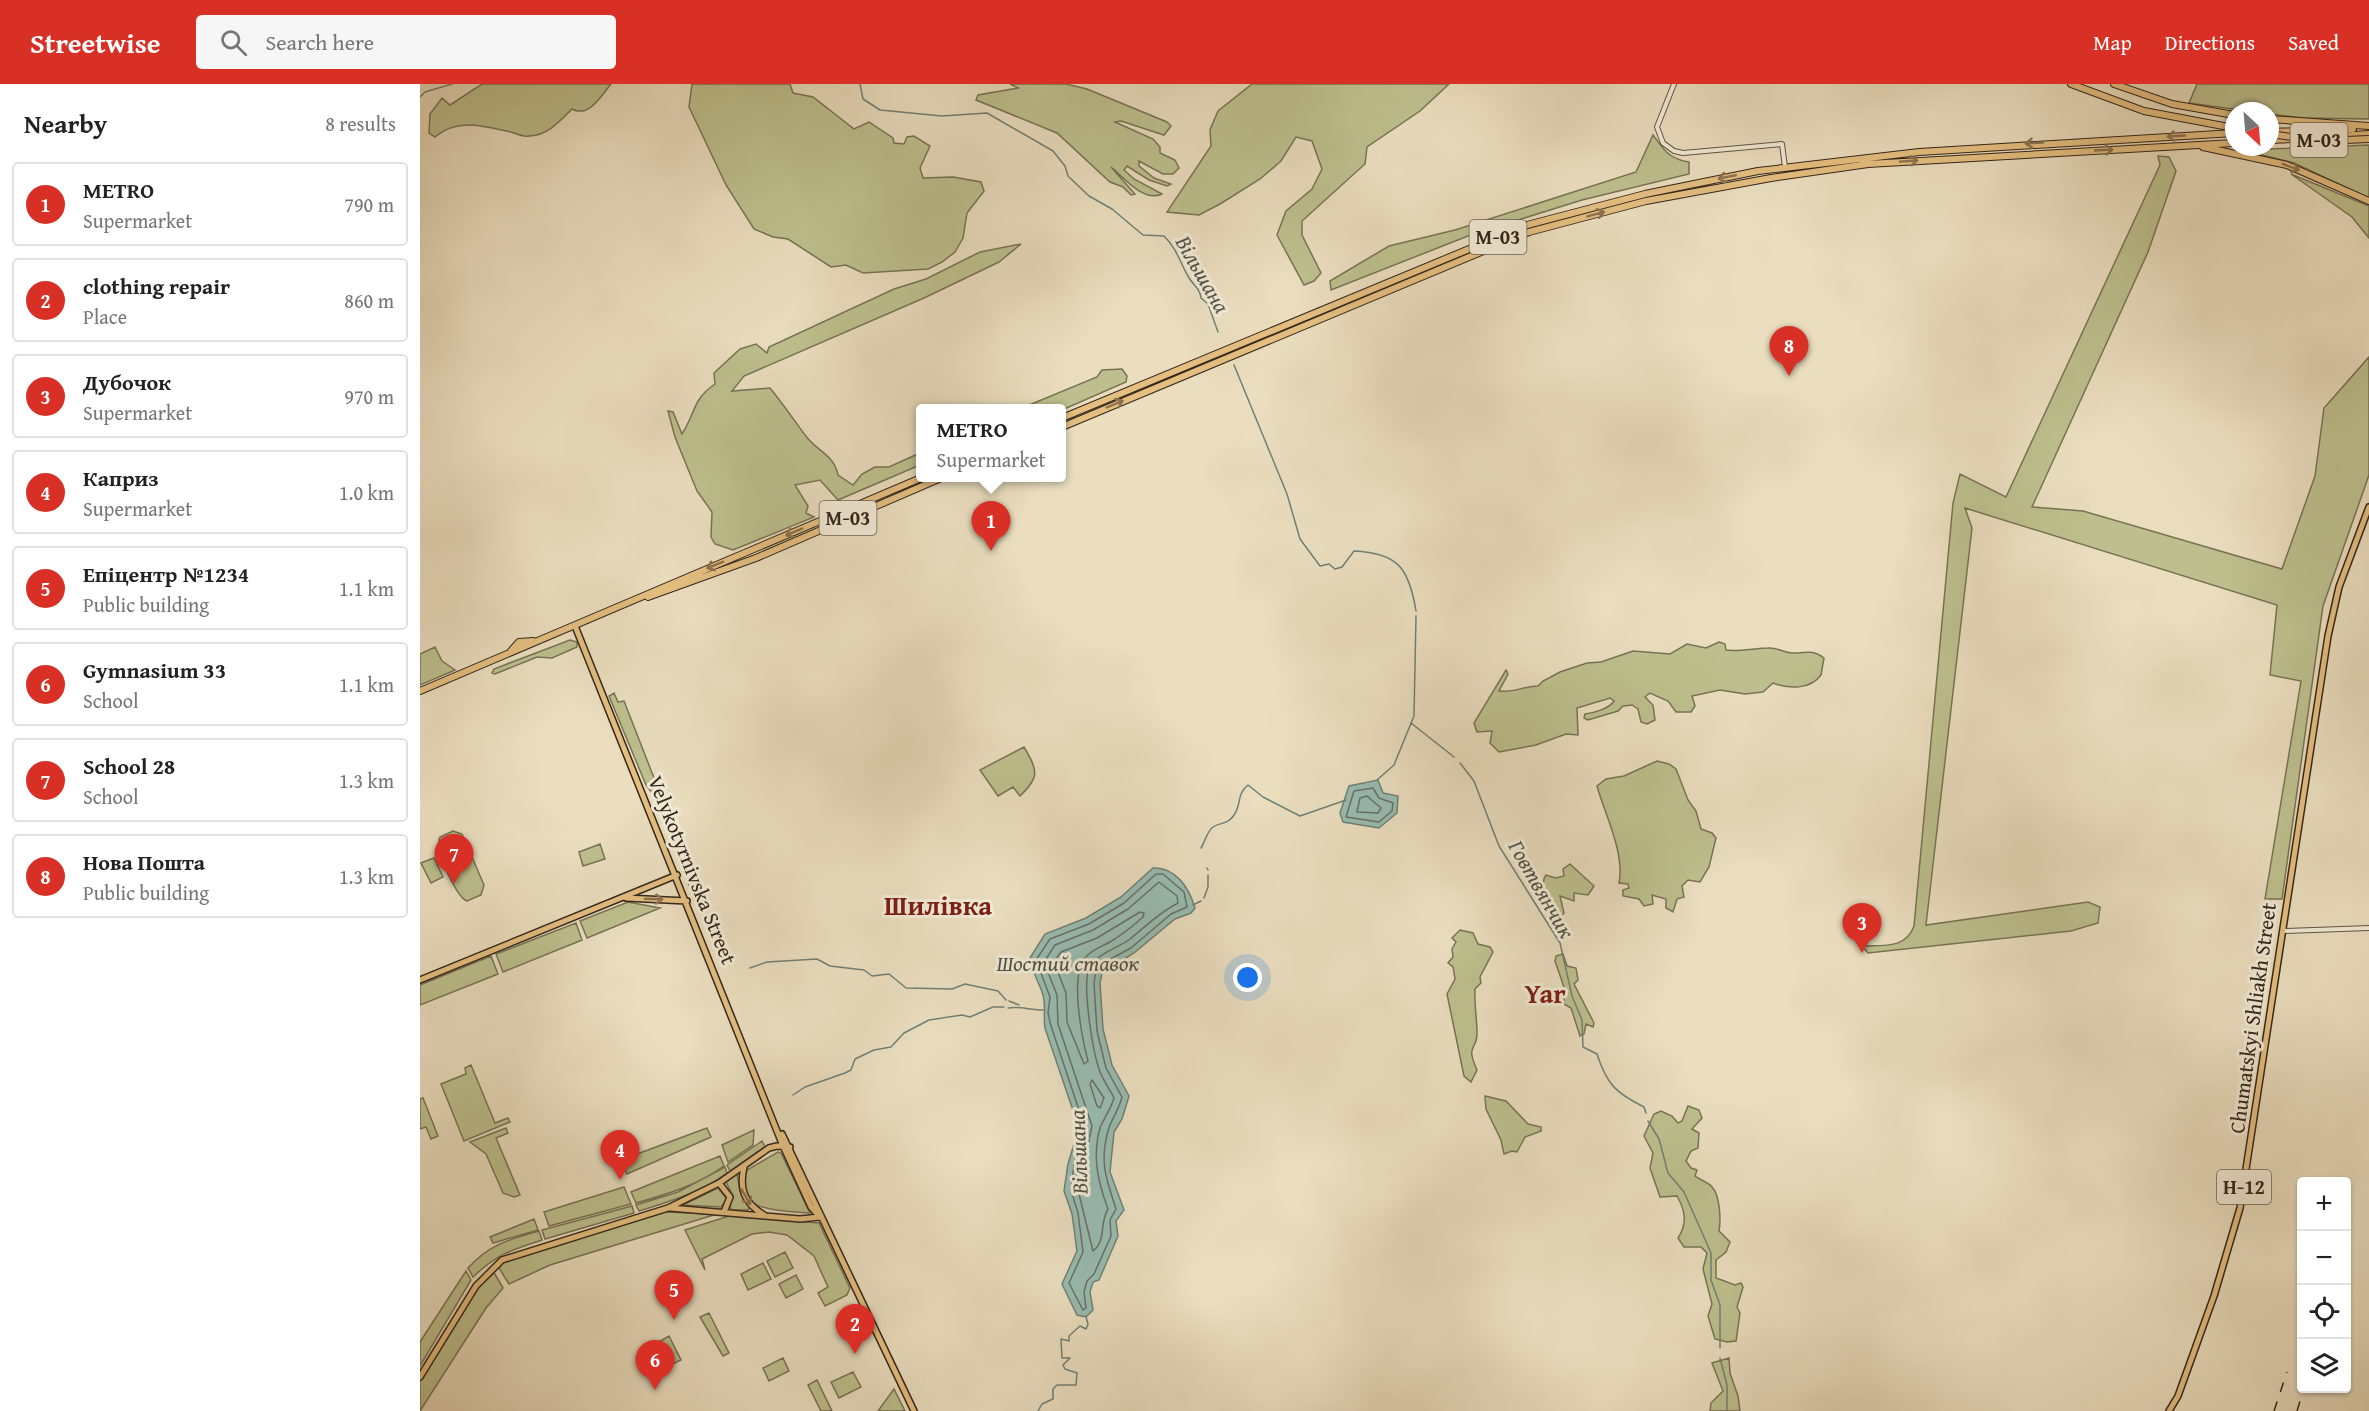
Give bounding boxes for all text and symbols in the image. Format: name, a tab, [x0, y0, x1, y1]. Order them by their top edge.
search box	[196, 15, 616, 69]
text: Streetwise	[30, 22, 160, 63]
icon: search	[217, 26, 250, 59]
text: Search here	[265, 26, 374, 58]
text: Map	[2093, 27, 2132, 58]
text: Directions	[2165, 27, 2255, 58]
text: Saved	[2288, 27, 2339, 58]
north arrow	[2225, 102, 2279, 156]
text: Nearby	[24, 104, 107, 143]
text: 8 results	[325, 109, 396, 138]
road number: М-03	[2290, 123, 2348, 157]
one-way arrow	[2166, 131, 2186, 142]
one-way arrow	[2025, 138, 2044, 149]
one-way arrow	[2093, 145, 2113, 156]
one-way arrow	[1899, 155, 1919, 166]
one-way arrow	[2282, 163, 2300, 174]
one-way arrow	[1718, 172, 1737, 183]
text: METRO	[83, 174, 154, 206]
text: 1	[40, 190, 51, 219]
text: 790 m	[344, 190, 394, 219]
text: Supermarket	[83, 206, 192, 235]
one-way arrow	[1586, 208, 1605, 220]
road number: М-03	[1470, 220, 1526, 254]
water label: Вільшана	[1167, 228, 1238, 319]
text: clothing repair	[83, 270, 230, 302]
text: 2	[40, 286, 51, 315]
text: 860 m	[344, 286, 394, 315]
text: Place	[83, 302, 127, 331]
pin: 8	[1770, 326, 1808, 376]
text: Дубочок	[83, 366, 171, 398]
text: 3	[40, 382, 51, 411]
text: 970 m	[344, 382, 394, 411]
text: Supermarket	[83, 398, 192, 427]
one-way arrow	[1106, 398, 1124, 409]
popup	[916, 404, 1066, 482]
text: METRO	[936, 413, 1008, 445]
text: Supermarket	[936, 445, 1046, 474]
text: Каприз	[83, 462, 159, 494]
text: 4	[40, 478, 51, 507]
text: 1.0 km	[339, 478, 394, 507]
text: Supermarket	[83, 494, 192, 523]
road number: М-03	[820, 501, 876, 535]
pin: 1	[972, 502, 1010, 551]
one-way arrow	[785, 527, 803, 538]
text: Епіцентр №1234	[83, 558, 249, 590]
one-way arrow	[706, 560, 725, 571]
text: 5	[40, 574, 51, 603]
text: 1.1 km	[339, 574, 394, 603]
text: Public building	[83, 590, 209, 619]
text: Gymnasium 33	[83, 654, 226, 686]
text: 6	[40, 670, 51, 699]
text: 1.1 km	[339, 670, 394, 699]
text: School	[83, 686, 139, 715]
text: School 28	[83, 750, 175, 782]
text: 7	[40, 766, 51, 795]
text: 1.3 km	[339, 766, 394, 795]
street label: Velykotyrnivska Street	[640, 771, 745, 969]
text: School	[83, 782, 139, 811]
water label: Говтвянчик	[1500, 833, 1583, 944]
pin: 7	[435, 834, 474, 884]
text: Нова Пошта	[83, 846, 205, 878]
text: 8	[40, 862, 51, 891]
text: 1.3 km	[339, 862, 394, 891]
text: Public building	[83, 878, 209, 907]
district label: Шилівка	[884, 885, 992, 925]
one-way arrow	[644, 893, 664, 904]
street label: Chumatskyi Shliakh Street	[2221, 900, 2284, 1135]
pin: 3	[1842, 904, 1882, 953]
water label: Шостий ставок	[997, 947, 1140, 979]
your location	[1233, 963, 1262, 992]
district label: Yar	[1524, 973, 1566, 1013]
water label: Вільшана	[1061, 1109, 1096, 1196]
pin: 4	[600, 1130, 640, 1180]
road number: Н-12	[2217, 1170, 2271, 1204]
map controls	[2297, 1177, 2351, 1393]
button: +	[2297, 1177, 2351, 1231]
one-way arrow	[740, 1188, 752, 1205]
button: −	[2297, 1231, 2351, 1285]
pin: 5	[654, 1270, 694, 1320]
button: locate	[2297, 1285, 2351, 1339]
pin: 2	[836, 1304, 874, 1354]
button: layers	[2297, 1339, 2351, 1393]
pin: 6	[636, 1340, 674, 1390]

